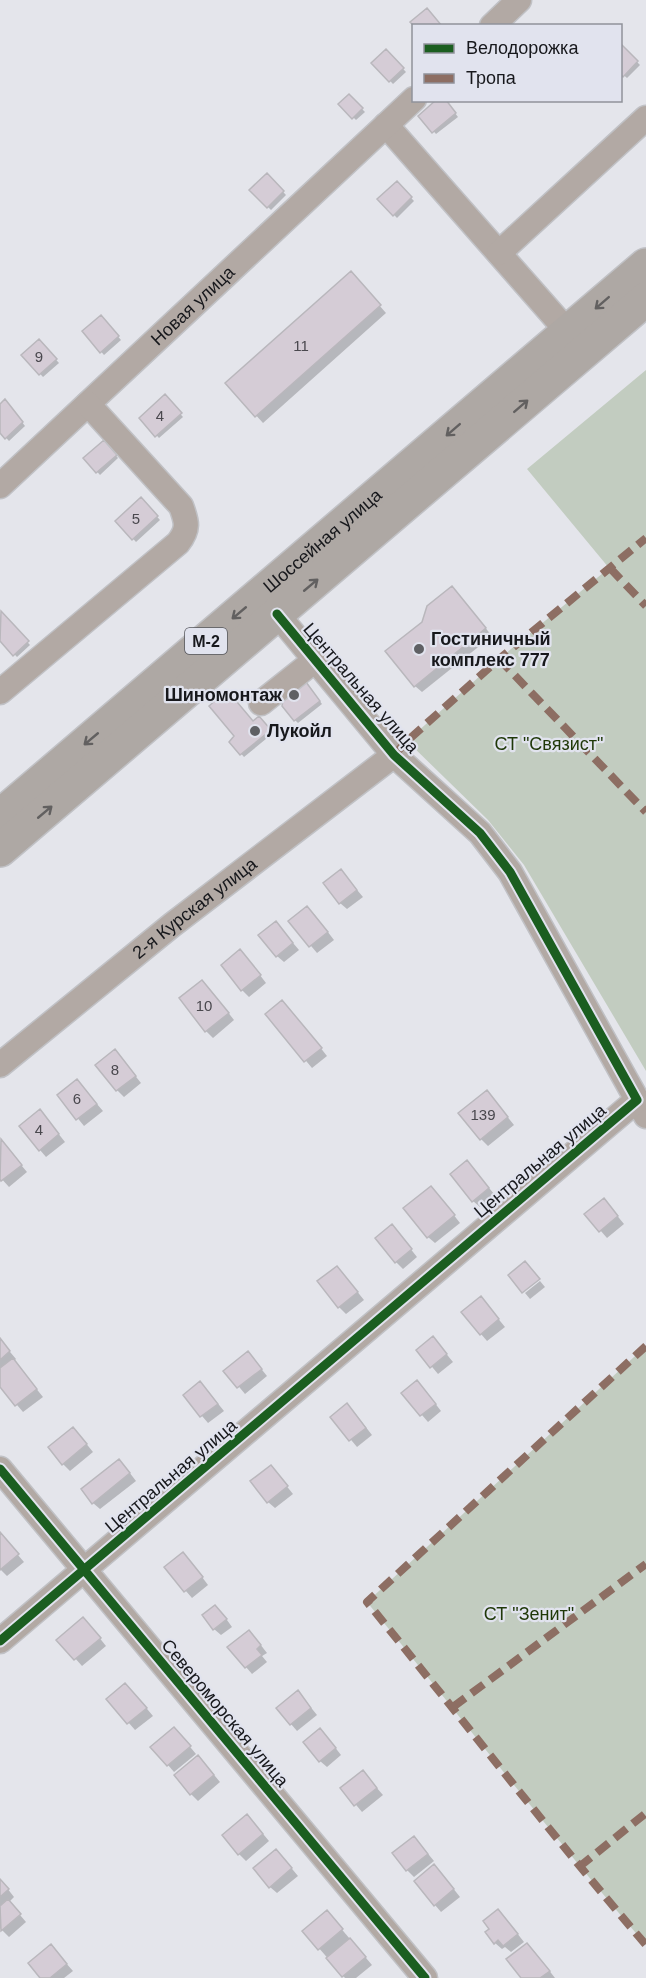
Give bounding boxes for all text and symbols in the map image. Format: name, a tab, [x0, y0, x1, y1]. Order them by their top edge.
legend	[412, 24, 622, 102]
text: Велодорожка	[466, 38, 579, 58]
text: Тропа	[466, 68, 517, 88]
street label: Новая улица	[147, 261, 239, 349]
one-way arrow	[594, 297, 610, 310]
house number: 11	[293, 337, 309, 354]
house number: 9	[35, 348, 43, 365]
one-way arrow	[513, 399, 528, 413]
house number: 4	[156, 407, 164, 424]
one-way arrow	[446, 423, 461, 437]
street label: Шоссейная улица	[259, 484, 386, 597]
house number: 5	[132, 510, 140, 527]
one-way arrow	[303, 578, 318, 592]
one-way arrow	[232, 606, 247, 620]
street label: Центральная улица	[299, 619, 424, 758]
road number: М-2	[185, 628, 227, 654]
place label: Гостиничный комплекс 777	[431, 629, 551, 670]
marker: Гостиничный комплекс 777	[412, 642, 426, 656]
place label: Шиномонтаж	[165, 685, 282, 705]
marker: Шиномонтаж	[287, 688, 301, 702]
place label: Лукойл	[267, 721, 332, 741]
marker: Лукойл	[248, 724, 262, 738]
one-way arrow	[83, 733, 99, 746]
park label: СТ "Связист"	[495, 734, 603, 754]
one-way arrow	[37, 805, 52, 819]
street label: 2-я Курская улица	[129, 853, 261, 963]
house number: 10	[196, 997, 212, 1014]
house number: 8	[111, 1061, 119, 1078]
house number: 6	[73, 1090, 81, 1107]
street label: Центральная улица	[470, 1099, 611, 1222]
house number: 139	[470, 1106, 496, 1123]
house number: 4	[35, 1121, 43, 1138]
street label: Центральная улица	[101, 1414, 242, 1537]
park label: СТ "Зенит"	[484, 1604, 574, 1624]
street label: Североморская улица	[157, 1635, 293, 1792]

